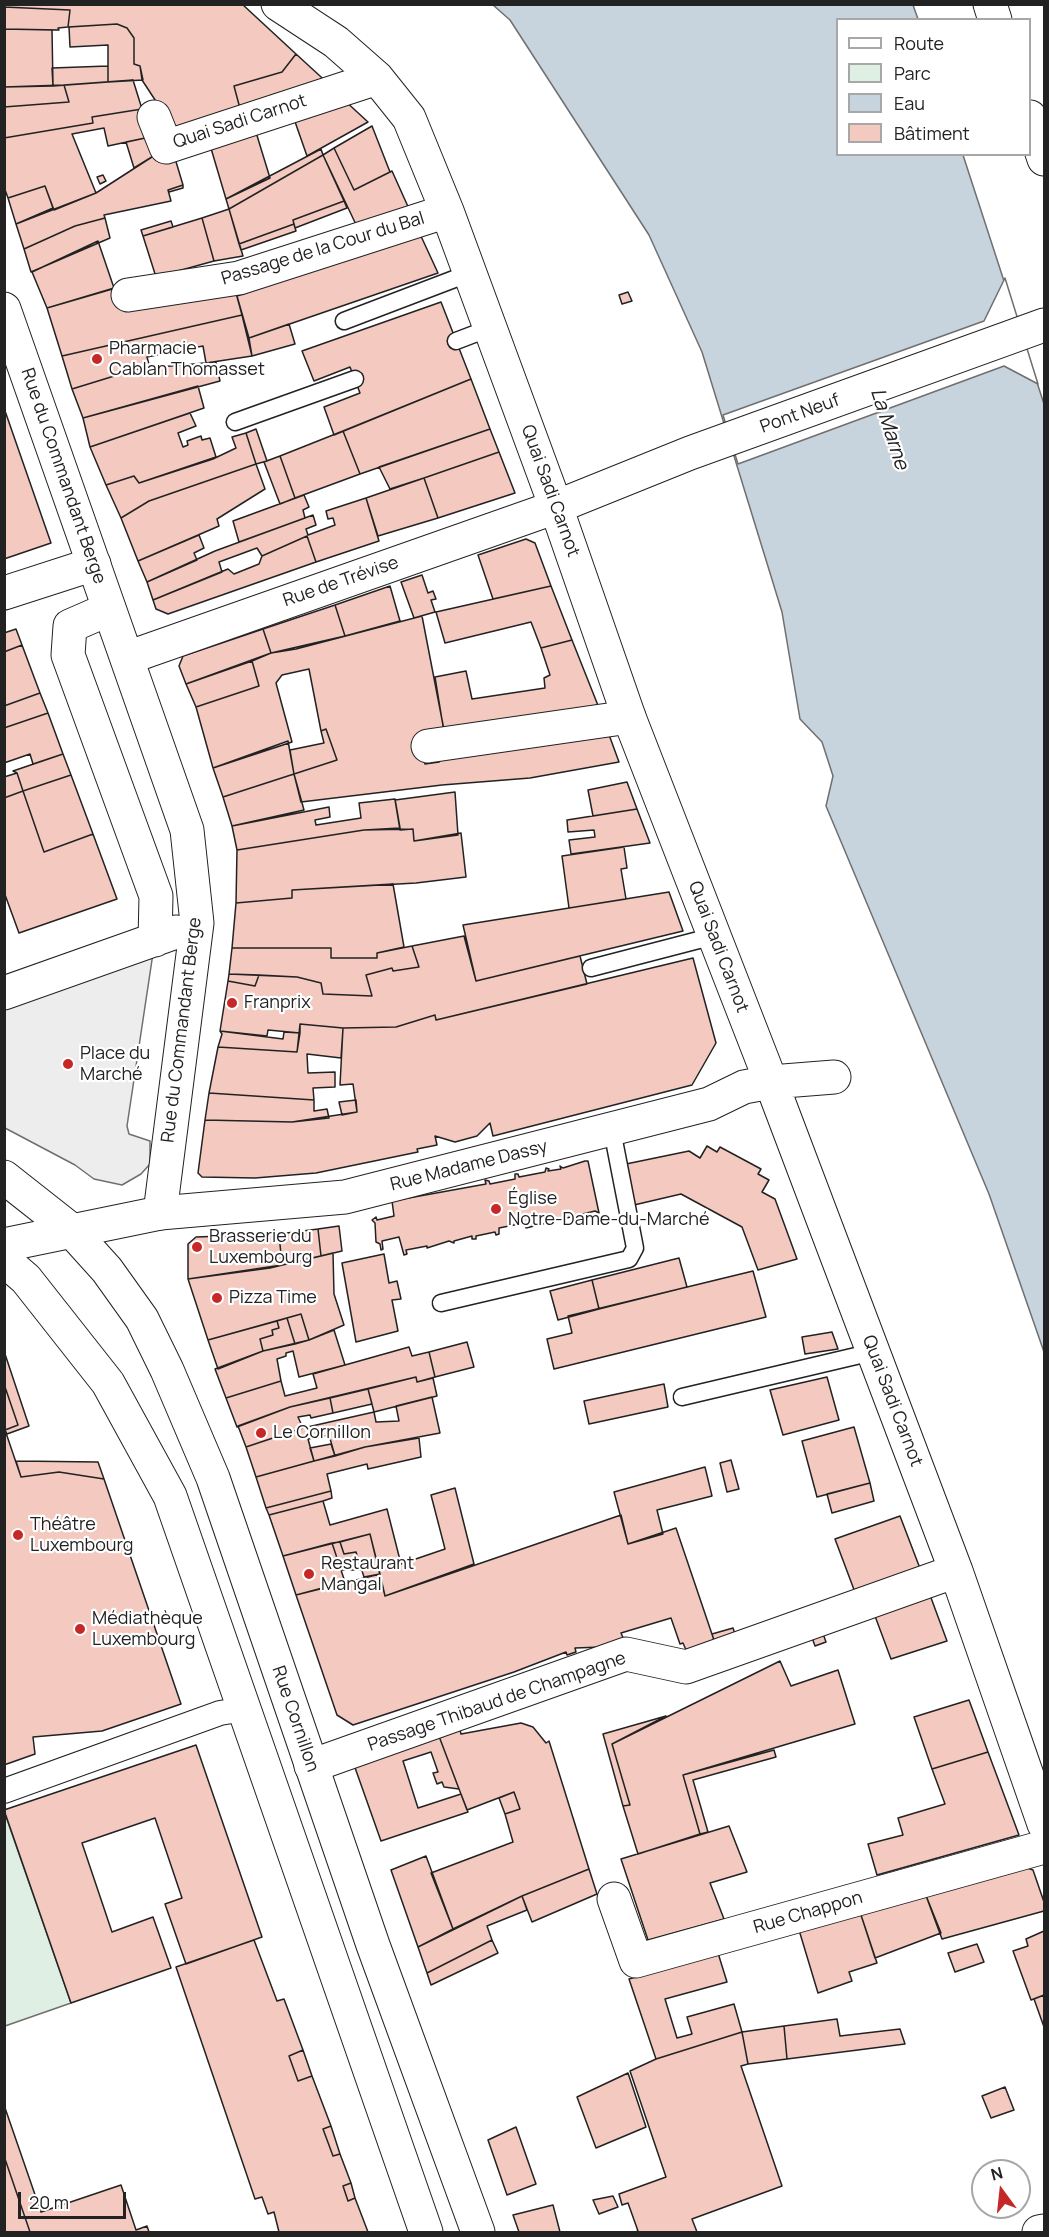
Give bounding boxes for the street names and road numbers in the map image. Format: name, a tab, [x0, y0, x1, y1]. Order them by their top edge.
street label: Quai Sadi Carnot	[171, 90, 309, 154]
street label: Passage de la Cour du Bal	[219, 208, 427, 290]
street label: Rue du Commandant Berge	[16, 365, 110, 587]
street label: Pont Neuf	[757, 390, 843, 438]
street label: Quai Sadi Carnot	[516, 422, 584, 560]
street label: Rue de Trévise	[280, 552, 402, 612]
street label: Quai Sadi Carnot	[683, 878, 753, 1016]
street label: Rue du Commandant Berge	[157, 916, 207, 1144]
street label: Rue Madame Dassy	[388, 1136, 550, 1196]
street label: Quai Sadi Carnot	[857, 1332, 927, 1470]
street label: Passage Thibaud de Champagne	[365, 1648, 629, 1756]
street label: Rue Cornillon	[267, 1663, 323, 1775]
street label: Rue Chappon	[751, 1887, 865, 1939]

